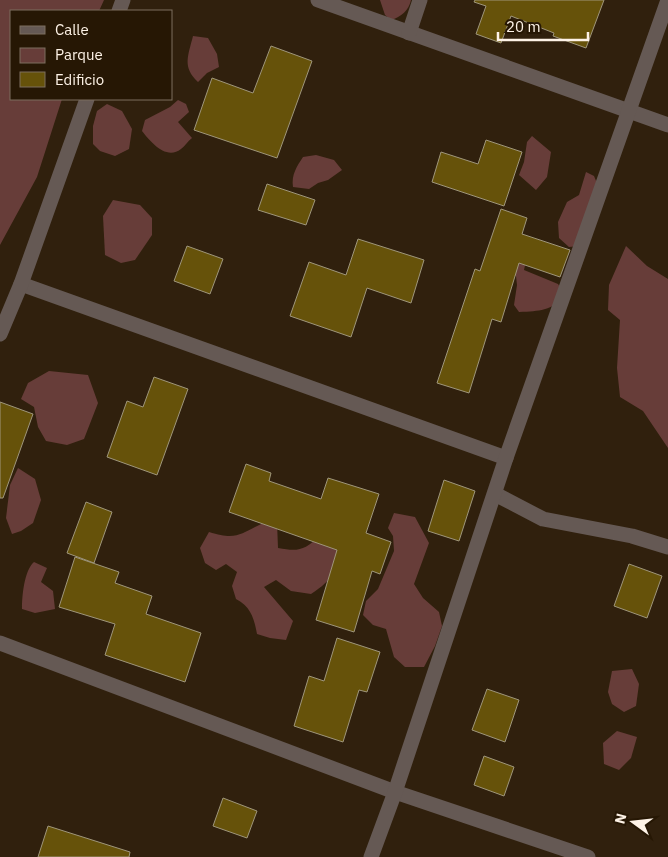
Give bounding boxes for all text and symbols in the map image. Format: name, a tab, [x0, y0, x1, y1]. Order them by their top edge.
legend	[10, 10, 172, 100]
scale bar	[498, 10, 588, 42]
text: 20 m	[506, 17, 541, 36]
text: Calle	[55, 20, 89, 39]
text: Parque	[55, 45, 103, 64]
text: Edificio	[55, 70, 104, 89]
north arrow	[608, 797, 658, 847]
text: N	[610, 811, 630, 826]

